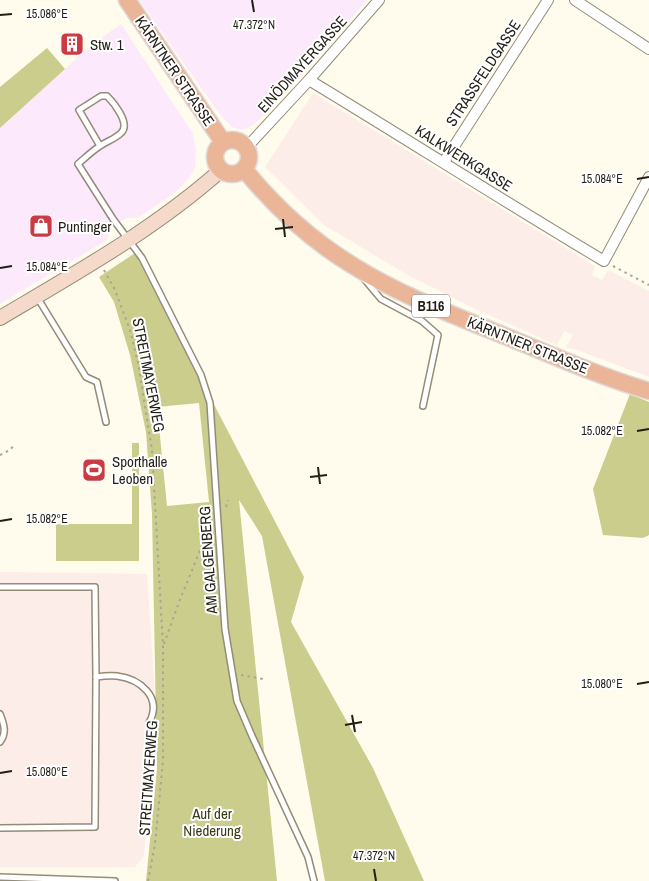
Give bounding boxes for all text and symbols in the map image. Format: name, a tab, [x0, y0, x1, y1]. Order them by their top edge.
text: 15.086°E	[26, 6, 68, 22]
street label: EINÖDMAYERGASSE	[253, 11, 351, 117]
street label: KÄRNTNER STRASSE	[130, 12, 220, 130]
street label: STRASSFELDGASSE	[441, 16, 525, 130]
text: 47.372°N	[233, 17, 275, 33]
building icon: Stw. 1	[59, 31, 85, 57]
place label: Stw. 1	[90, 34, 124, 55]
street label: KALKWERKGASSE	[411, 120, 517, 196]
text: 15.084°E	[581, 171, 623, 187]
shop icon: Puntinger	[28, 213, 54, 239]
place label: Puntinger	[58, 216, 111, 237]
text: 15.084°E	[26, 259, 68, 275]
road number: B116	[412, 294, 450, 318]
street label: KÄRNTNER STRASSE	[464, 311, 592, 379]
street label: STREITMAYERWEG	[128, 316, 170, 434]
text: 15.082°E	[581, 423, 623, 439]
place label: Sporthalle Leoben	[112, 451, 168, 489]
sports icon: Sporthalle Leoben	[81, 457, 107, 483]
street label: AM GALGENBERG	[194, 505, 222, 616]
text: 15.082°E	[26, 511, 68, 527]
text: 15.080°E	[581, 676, 623, 692]
street label: STREITMAYERWEG	[133, 720, 163, 836]
text: 15.080°E	[26, 764, 68, 780]
park label: Auf der Niederung	[183, 803, 241, 841]
text: 47.372°N	[353, 848, 395, 864]

